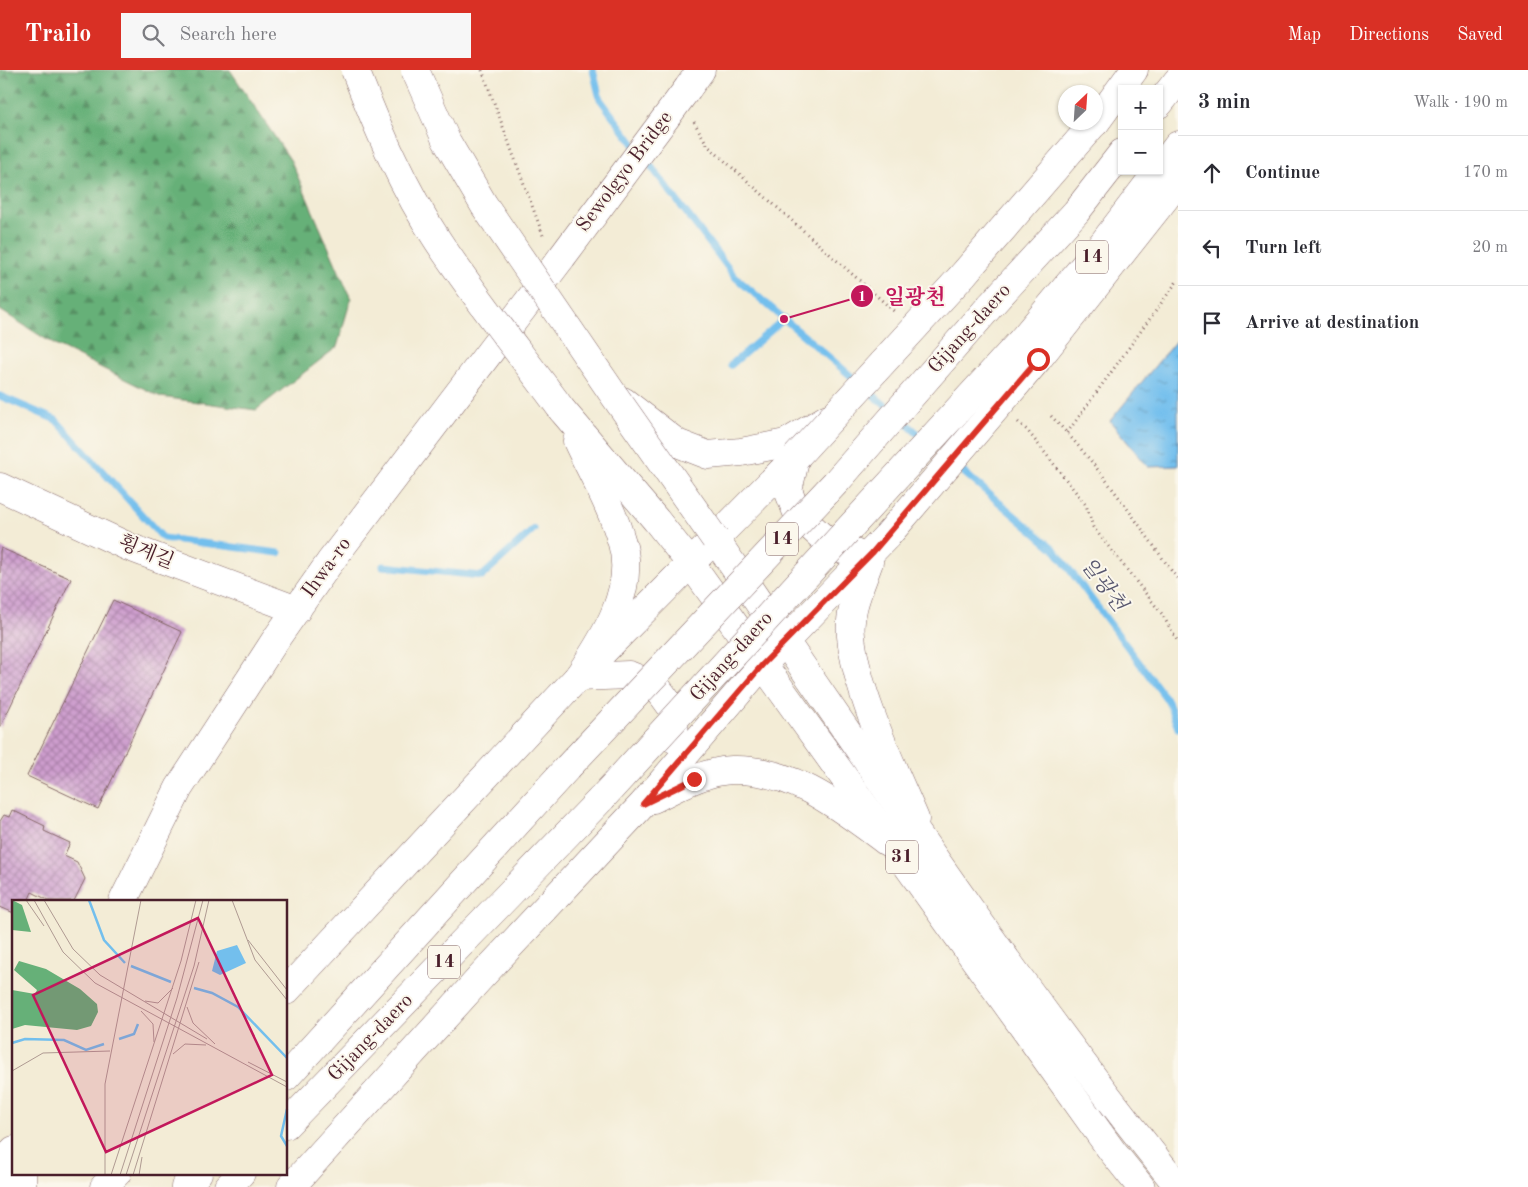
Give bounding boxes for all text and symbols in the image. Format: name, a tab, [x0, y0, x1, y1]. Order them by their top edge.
search box	[121, 13, 471, 58]
icon: search	[139, 21, 167, 49]
text: Trailo	[25, 23, 91, 47]
text: Search here	[179, 26, 277, 45]
text: Map	[1288, 26, 1321, 44]
text: Directions	[1349, 26, 1429, 44]
text: Saved	[1457, 26, 1503, 44]
north arrow	[1058, 85, 1103, 130]
map controls	[1118, 85, 1163, 175]
button: +	[1118, 85, 1163, 130]
text: 3 min	[1198, 92, 1251, 113]
text: Walk · 190 m	[1413, 95, 1508, 111]
street label: Sewolgyo Bridge	[573, 108, 677, 236]
button: −	[1118, 130, 1163, 175]
icon: ahead	[1198, 159, 1226, 187]
text: Continue	[1245, 164, 1320, 183]
text: 170 m	[1463, 165, 1508, 181]
icon: left	[1198, 234, 1226, 262]
text: Turn left	[1245, 239, 1322, 258]
road number: 14	[1076, 240, 1108, 273]
text: 20 m	[1472, 240, 1508, 256]
callout: 일광천	[850, 278, 955, 314]
street label: Gijang-daero	[925, 280, 1015, 378]
text: 일광천	[885, 285, 945, 309]
text: 1	[858, 290, 866, 305]
icon: arrive	[1198, 309, 1226, 337]
text: Arrive at destination	[1245, 314, 1419, 333]
route start	[1027, 348, 1050, 371]
road number: 14	[766, 522, 798, 556]
street label: 횡계길	[115, 531, 177, 573]
street label: Ihwa-ro	[299, 534, 355, 602]
water label: 일광천	[1076, 553, 1132, 617]
street label: Gijang-daero	[687, 608, 777, 706]
route end	[683, 768, 706, 791]
road number: 31	[886, 840, 918, 874]
inset map	[12, 900, 288, 1174]
road number: 14	[428, 946, 460, 979]
street label: Gijang-daero	[325, 991, 417, 1085]

